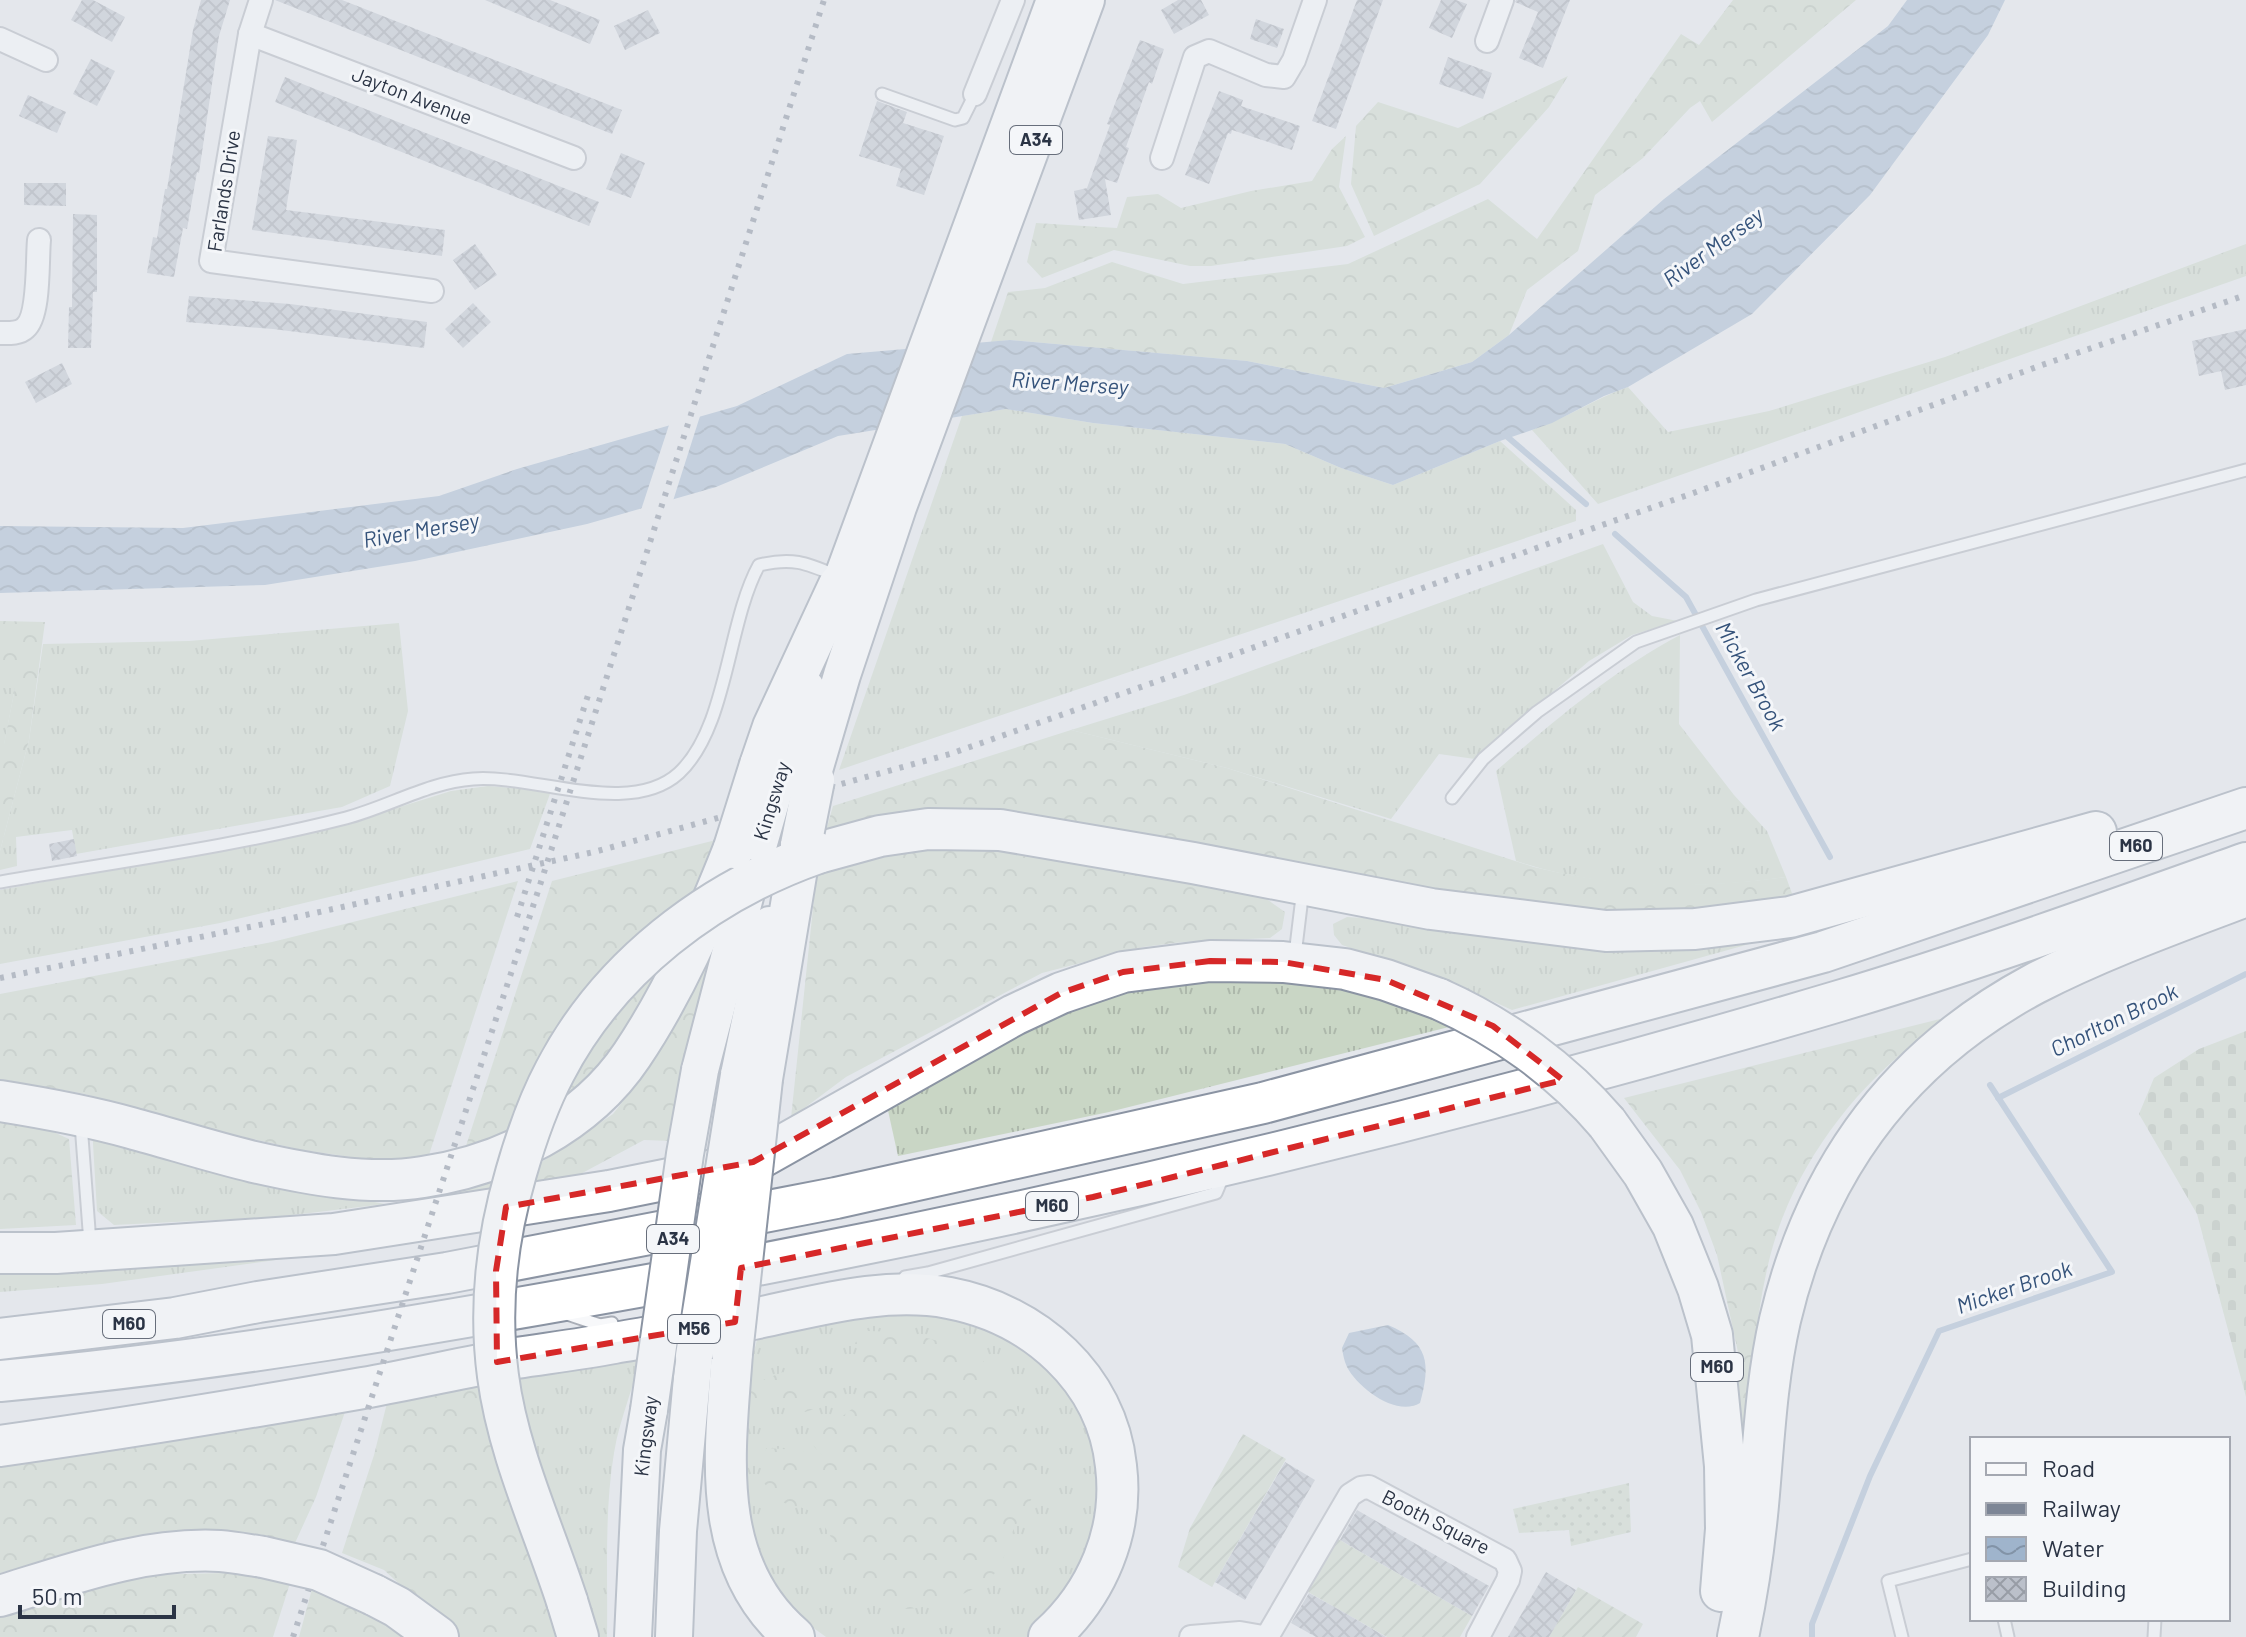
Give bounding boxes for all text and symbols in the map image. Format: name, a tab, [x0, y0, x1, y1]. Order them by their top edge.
street label: Jayton Avenue	[349, 61, 476, 129]
road number: A34	[1010, 126, 1062, 154]
street label: Farlands Drive	[202, 128, 244, 253]
water label: River Mersey	[1657, 201, 1768, 291]
water label: River Mersey	[1011, 365, 1131, 399]
water label: River Mersey	[361, 506, 482, 552]
water label: Micker Brook	[1711, 617, 1793, 735]
street label: Kingsway	[748, 758, 794, 843]
road number: M60	[2110, 832, 2162, 860]
water label: Chorlton Brook	[2046, 977, 2182, 1061]
road number: M60	[1026, 1192, 1078, 1220]
road number: A34	[647, 1225, 699, 1253]
water label: Micker Brook	[1952, 1254, 2075, 1318]
road number: M60	[103, 1310, 155, 1338]
road number: M56	[668, 1315, 720, 1343]
road number: M60	[1691, 1353, 1743, 1381]
street label: Kingsway	[628, 1394, 662, 1478]
legend	[1970, 1437, 2230, 1621]
text: Road	[2042, 1453, 2095, 1482]
street label: Booth Square	[1379, 1484, 1494, 1559]
text: Railway	[2042, 1493, 2121, 1522]
text: Water	[2042, 1533, 2104, 1562]
scale bar	[20, 1569, 174, 1619]
text: Building	[2042, 1573, 2126, 1602]
text: 50 m	[32, 1581, 83, 1610]

